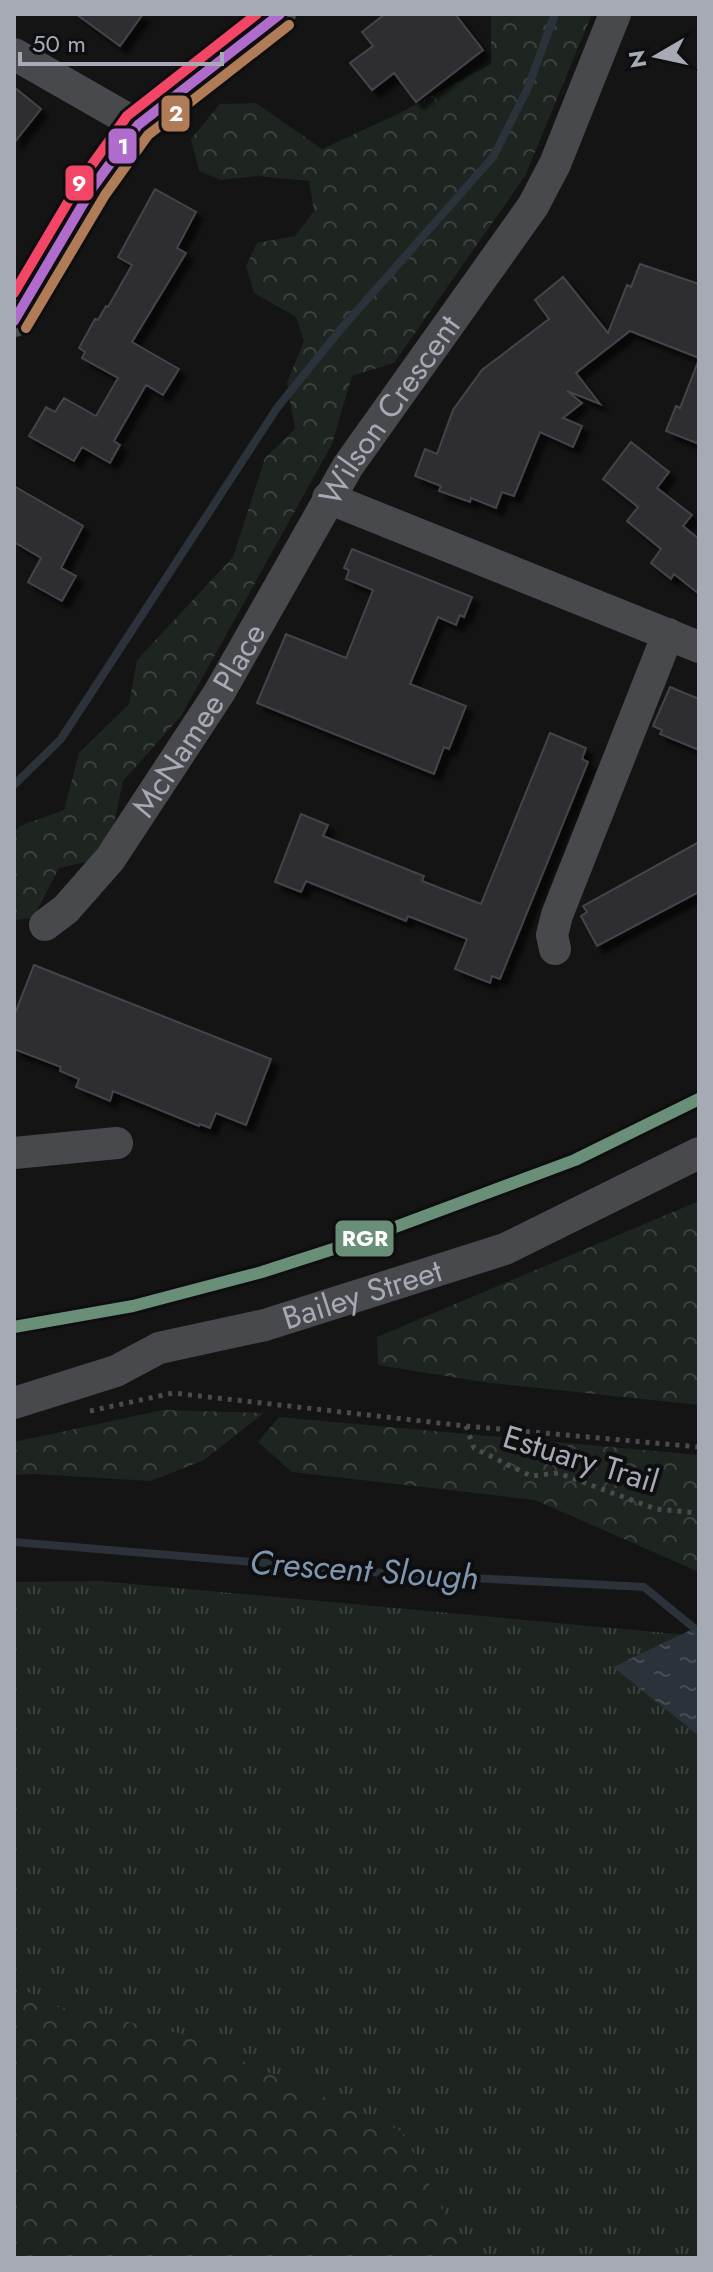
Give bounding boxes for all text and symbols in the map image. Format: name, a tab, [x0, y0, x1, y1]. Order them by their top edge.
scale bar	[20, 16, 222, 66]
north arrow	[617, 16, 697, 96]
text: 50 m	[32, 26, 86, 61]
text: N	[620, 48, 654, 70]
line badge: 2	[160, 94, 191, 133]
text: 2	[169, 97, 183, 129]
line badge: 1	[107, 127, 138, 165]
text: 1	[117, 130, 129, 162]
line badge: 9	[64, 164, 95, 202]
text: 9	[72, 167, 86, 199]
street label: Wilson Crescent	[307, 305, 472, 514]
street label: McNamee Place	[121, 615, 277, 826]
line badge: RGR	[334, 1219, 395, 1258]
text: RGR	[342, 1222, 389, 1254]
street label: Bailey Street	[276, 1247, 448, 1341]
street label: Estuary Trail	[498, 1414, 664, 1504]
water label: Crescent Slough	[248, 1538, 480, 1602]

